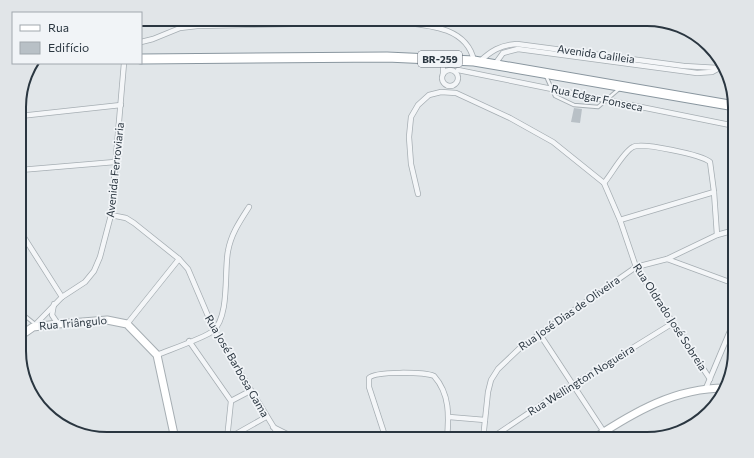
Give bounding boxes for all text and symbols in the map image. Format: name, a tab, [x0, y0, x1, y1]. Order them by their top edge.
legend	[12, 12, 142, 64]
text: Rua	[48, 20, 69, 34]
text: Edifício	[48, 40, 89, 54]
street label: Avenida Galileia	[556, 42, 636, 65]
road number: BR-259	[418, 51, 462, 67]
street label: Rua Edgar Fonseca	[550, 81, 644, 114]
street label: Avenida Ferroviaria	[103, 122, 126, 218]
street label: Rua Oldrado José Sobreia	[630, 261, 710, 373]
street label: Rua José Dias de Oliveira	[516, 273, 622, 353]
street label: Rua José Barbosa Gama	[202, 312, 272, 420]
street label: Rua Triângulo	[38, 313, 108, 332]
street label: Rua Wellington Nogueira	[525, 341, 636, 418]

